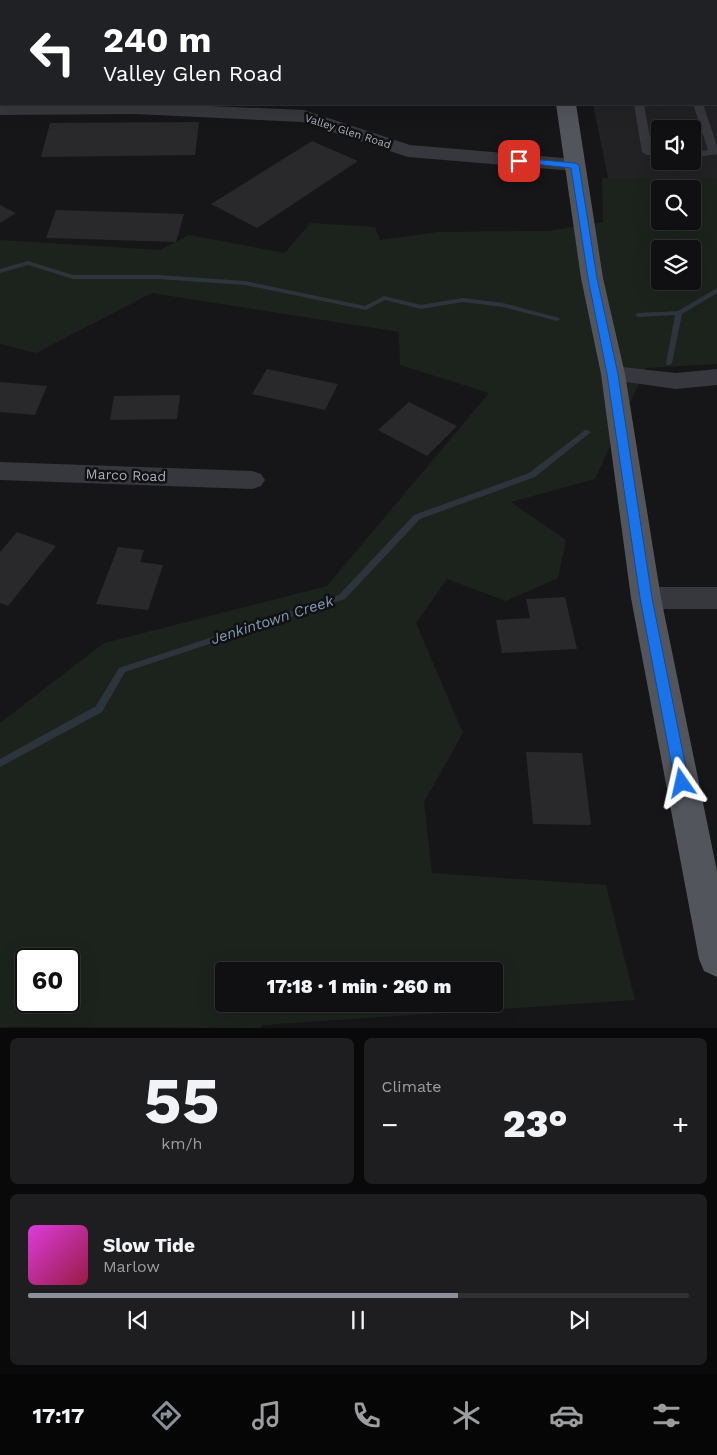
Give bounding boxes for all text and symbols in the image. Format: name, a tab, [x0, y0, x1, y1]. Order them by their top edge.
text: 240 m	[103, 19, 212, 61]
icon: left	[20, 20, 85, 85]
text: Valley Glen Road	[103, 61, 283, 86]
street label: Valley Glen Road	[303, 111, 393, 152]
map controls	[651, 120, 701, 290]
button: sound	[651, 120, 701, 170]
pin	[498, 140, 540, 182]
icon: arrive	[505, 147, 533, 175]
button: search	[651, 180, 701, 230]
button: layers	[651, 240, 701, 290]
street label: Marco Road	[86, 466, 166, 484]
water label: Jenkintown Creek	[208, 591, 336, 648]
position arrow	[655, 756, 707, 808]
speed limit sign: 60	[15, 948, 80, 1013]
text: 17:18 · 1 min · 260 m	[267, 975, 451, 998]
text: 55	[144, 1063, 220, 1139]
text: Climate	[382, 1077, 442, 1096]
text: 23°	[503, 1102, 568, 1146]
text: −	[382, 1108, 398, 1141]
text: +	[672, 1108, 689, 1141]
text: km/h	[161, 1134, 202, 1153]
text: Slow Tide	[103, 1234, 195, 1257]
text: Marlow	[103, 1257, 160, 1276]
icon: previous	[124, 1306, 152, 1334]
icon: pause	[344, 1306, 372, 1334]
icon: next	[565, 1306, 593, 1334]
icon: directions	[149, 1398, 184, 1433]
icon: music	[249, 1398, 284, 1433]
icon: phone	[349, 1398, 384, 1433]
icon: climate	[449, 1398, 484, 1433]
icon: car	[549, 1398, 584, 1433]
icon: filters	[649, 1398, 684, 1433]
text: 17:17	[33, 1403, 84, 1428]

